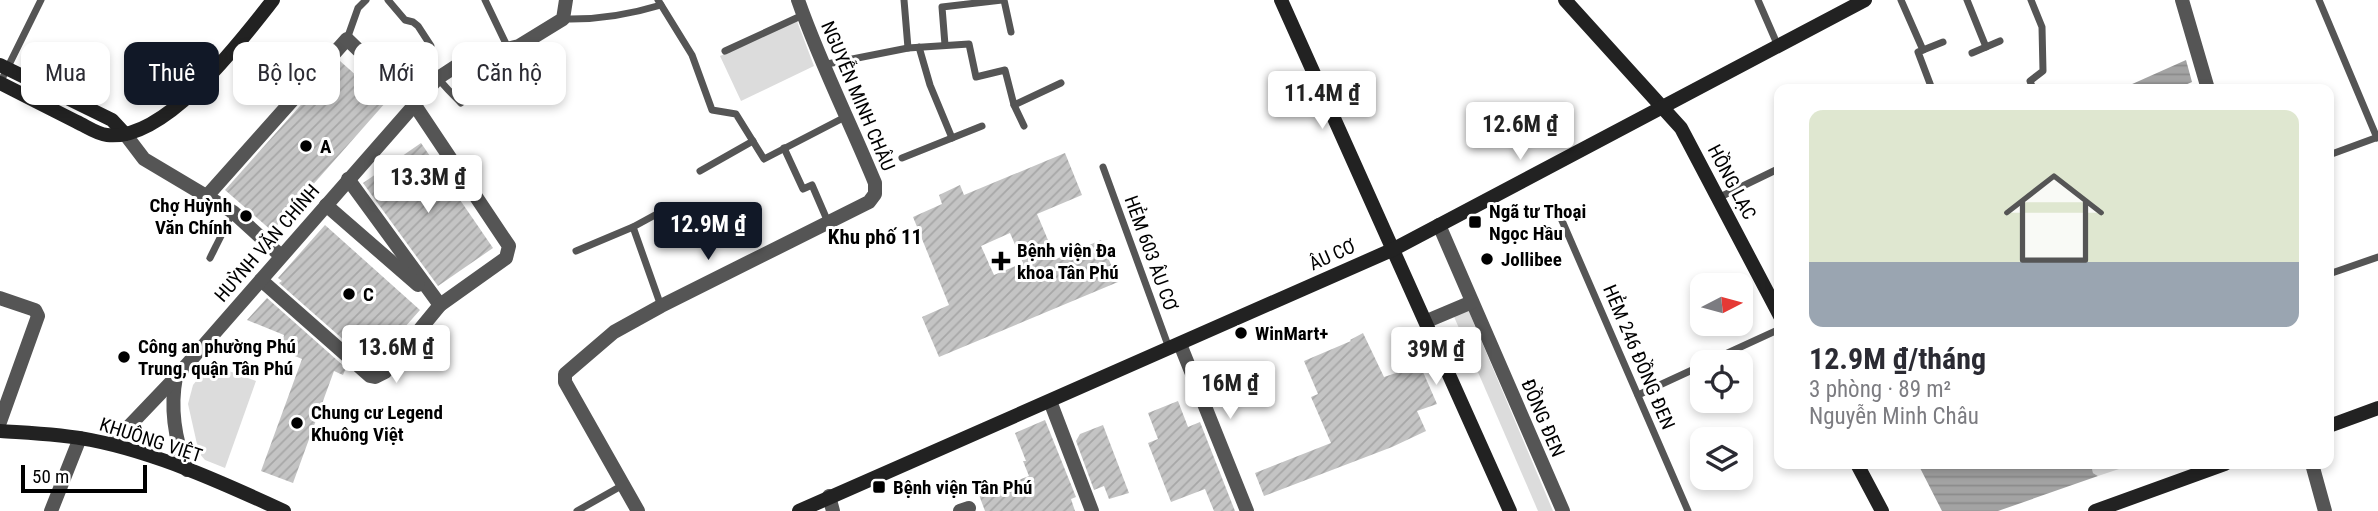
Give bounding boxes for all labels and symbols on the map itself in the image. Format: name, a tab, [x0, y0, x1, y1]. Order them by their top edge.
street label: NGUYỄN MINH CHÂU	[816, 18, 900, 174]
pin: 11.4M ₫	[1257, 72, 1387, 131]
pin: 12.6M ₫	[1455, 102, 1585, 162]
place label: A	[320, 135, 332, 158]
marker: A	[298, 138, 314, 154]
street label: HỒNG LẠC	[1703, 140, 1762, 223]
pin: 13.3M ₫	[363, 156, 493, 215]
street label: HUỲNH VĂN CHÍNH	[210, 180, 324, 306]
street label: HẺM 603 ÂU CƠ	[1120, 193, 1183, 314]
place label: Chợ Huỳnh Văn Chính	[150, 194, 232, 239]
place label: Ngã tư Thoại Ngọc Hầu	[1489, 200, 1586, 245]
pin: 12.9M ₫	[643, 202, 773, 262]
marker: Chợ Huỳnh Văn Chính	[238, 208, 254, 224]
marker: Ngã tư Thoại Ngọc Hầu	[1467, 214, 1483, 230]
district label: Khu phố 11	[828, 225, 922, 249]
street label: ÂU CƠ	[1305, 234, 1359, 275]
place label: Bệnh viện Đa khoa Tân Phú	[1017, 239, 1119, 284]
place label: Jollibee	[1501, 248, 1562, 271]
marker: Bệnh viện Đa khoa Tân Phú	[991, 251, 1011, 271]
marker: Jollibee	[1479, 251, 1495, 267]
north arrow	[1690, 273, 1754, 336]
street label: HẺM 246 ĐỒNG ĐEN	[1598, 281, 1681, 433]
place label: C	[363, 283, 374, 306]
marker: C	[341, 286, 357, 302]
place label: WinMart+	[1255, 322, 1328, 345]
marker: WinMart+	[1233, 325, 1249, 341]
pin: 13.6M ₫	[331, 326, 461, 385]
pin: 39M ₫	[1387, 328, 1485, 387]
place label: Công an phường Phú Trung, quận Tân Phú	[138, 335, 296, 380]
marker: Công an phường Phú Trung, quận Tân Phú	[116, 349, 132, 365]
pin: 16M ₫	[1181, 362, 1279, 421]
street label: ĐỒNG ĐEN	[1516, 375, 1571, 460]
place label: Chung cư Legend Khuông Việt	[311, 401, 443, 446]
street label: KHUÔNG VIỆT	[97, 413, 205, 467]
marker: Chung cư Legend Khuông Việt	[289, 415, 305, 431]
scale bar	[21, 462, 147, 494]
place label: Bệnh viện Tân Phú	[893, 476, 1032, 499]
marker: Bệnh viện Tân Phú	[871, 479, 887, 495]

